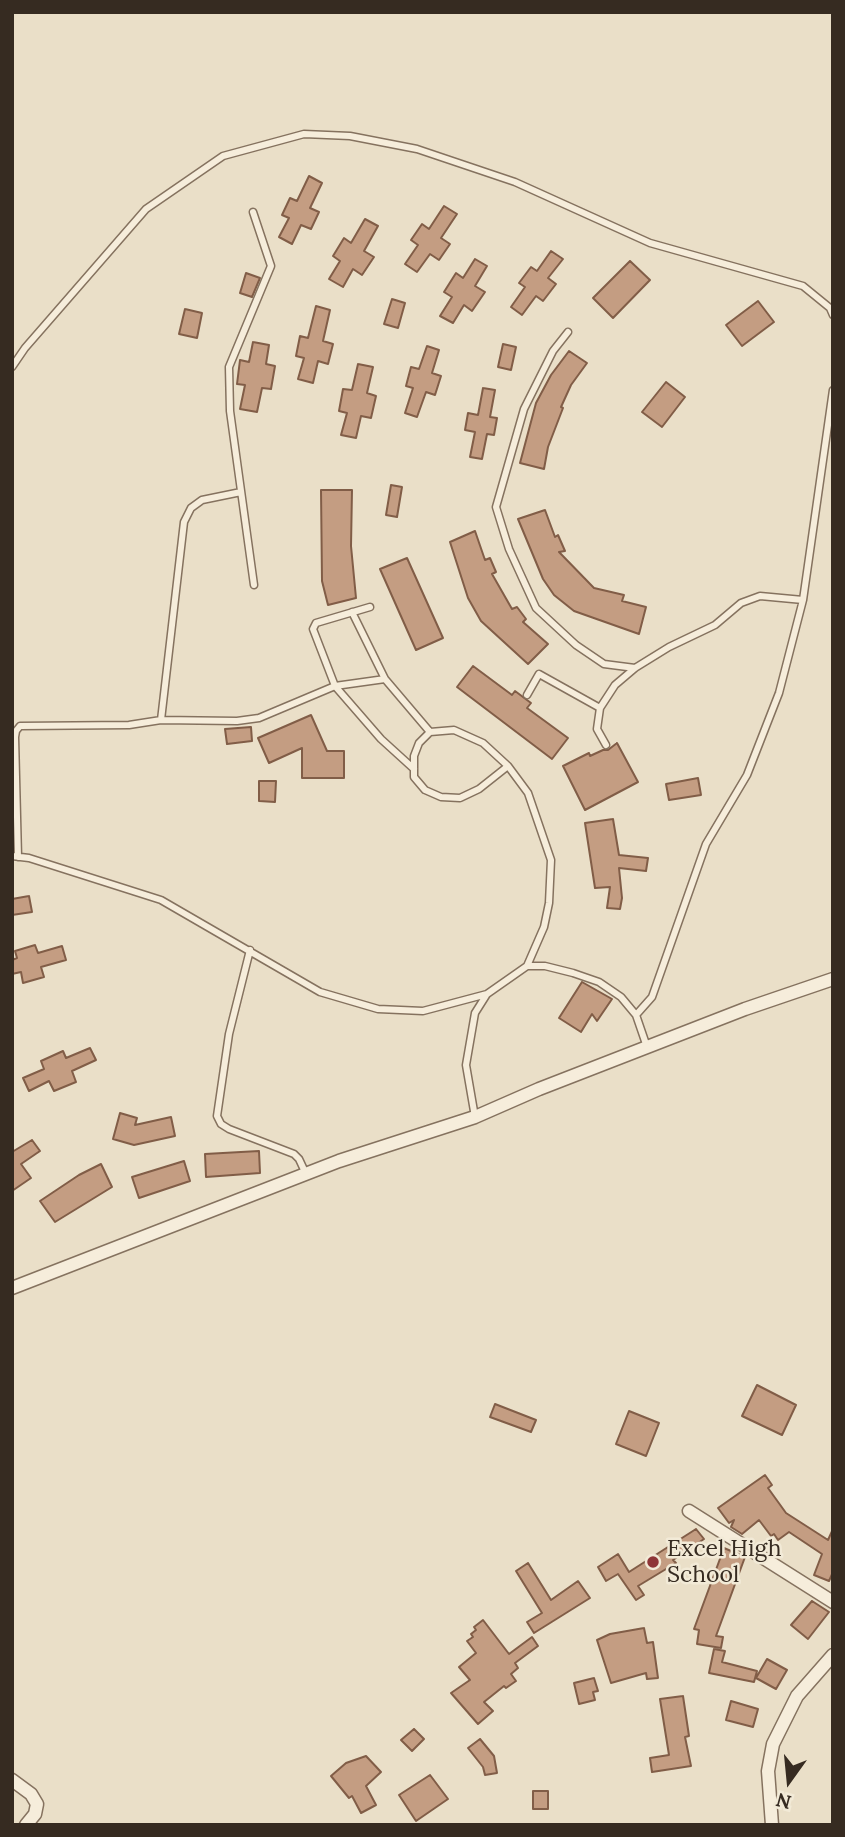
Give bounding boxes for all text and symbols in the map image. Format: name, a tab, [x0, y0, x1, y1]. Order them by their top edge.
place label: Excel High School	[667, 1535, 782, 1589]
marker: Excel High School	[645, 1554, 661, 1570]
north arrow	[754, 1746, 824, 1816]
text: N	[773, 1788, 794, 1815]

